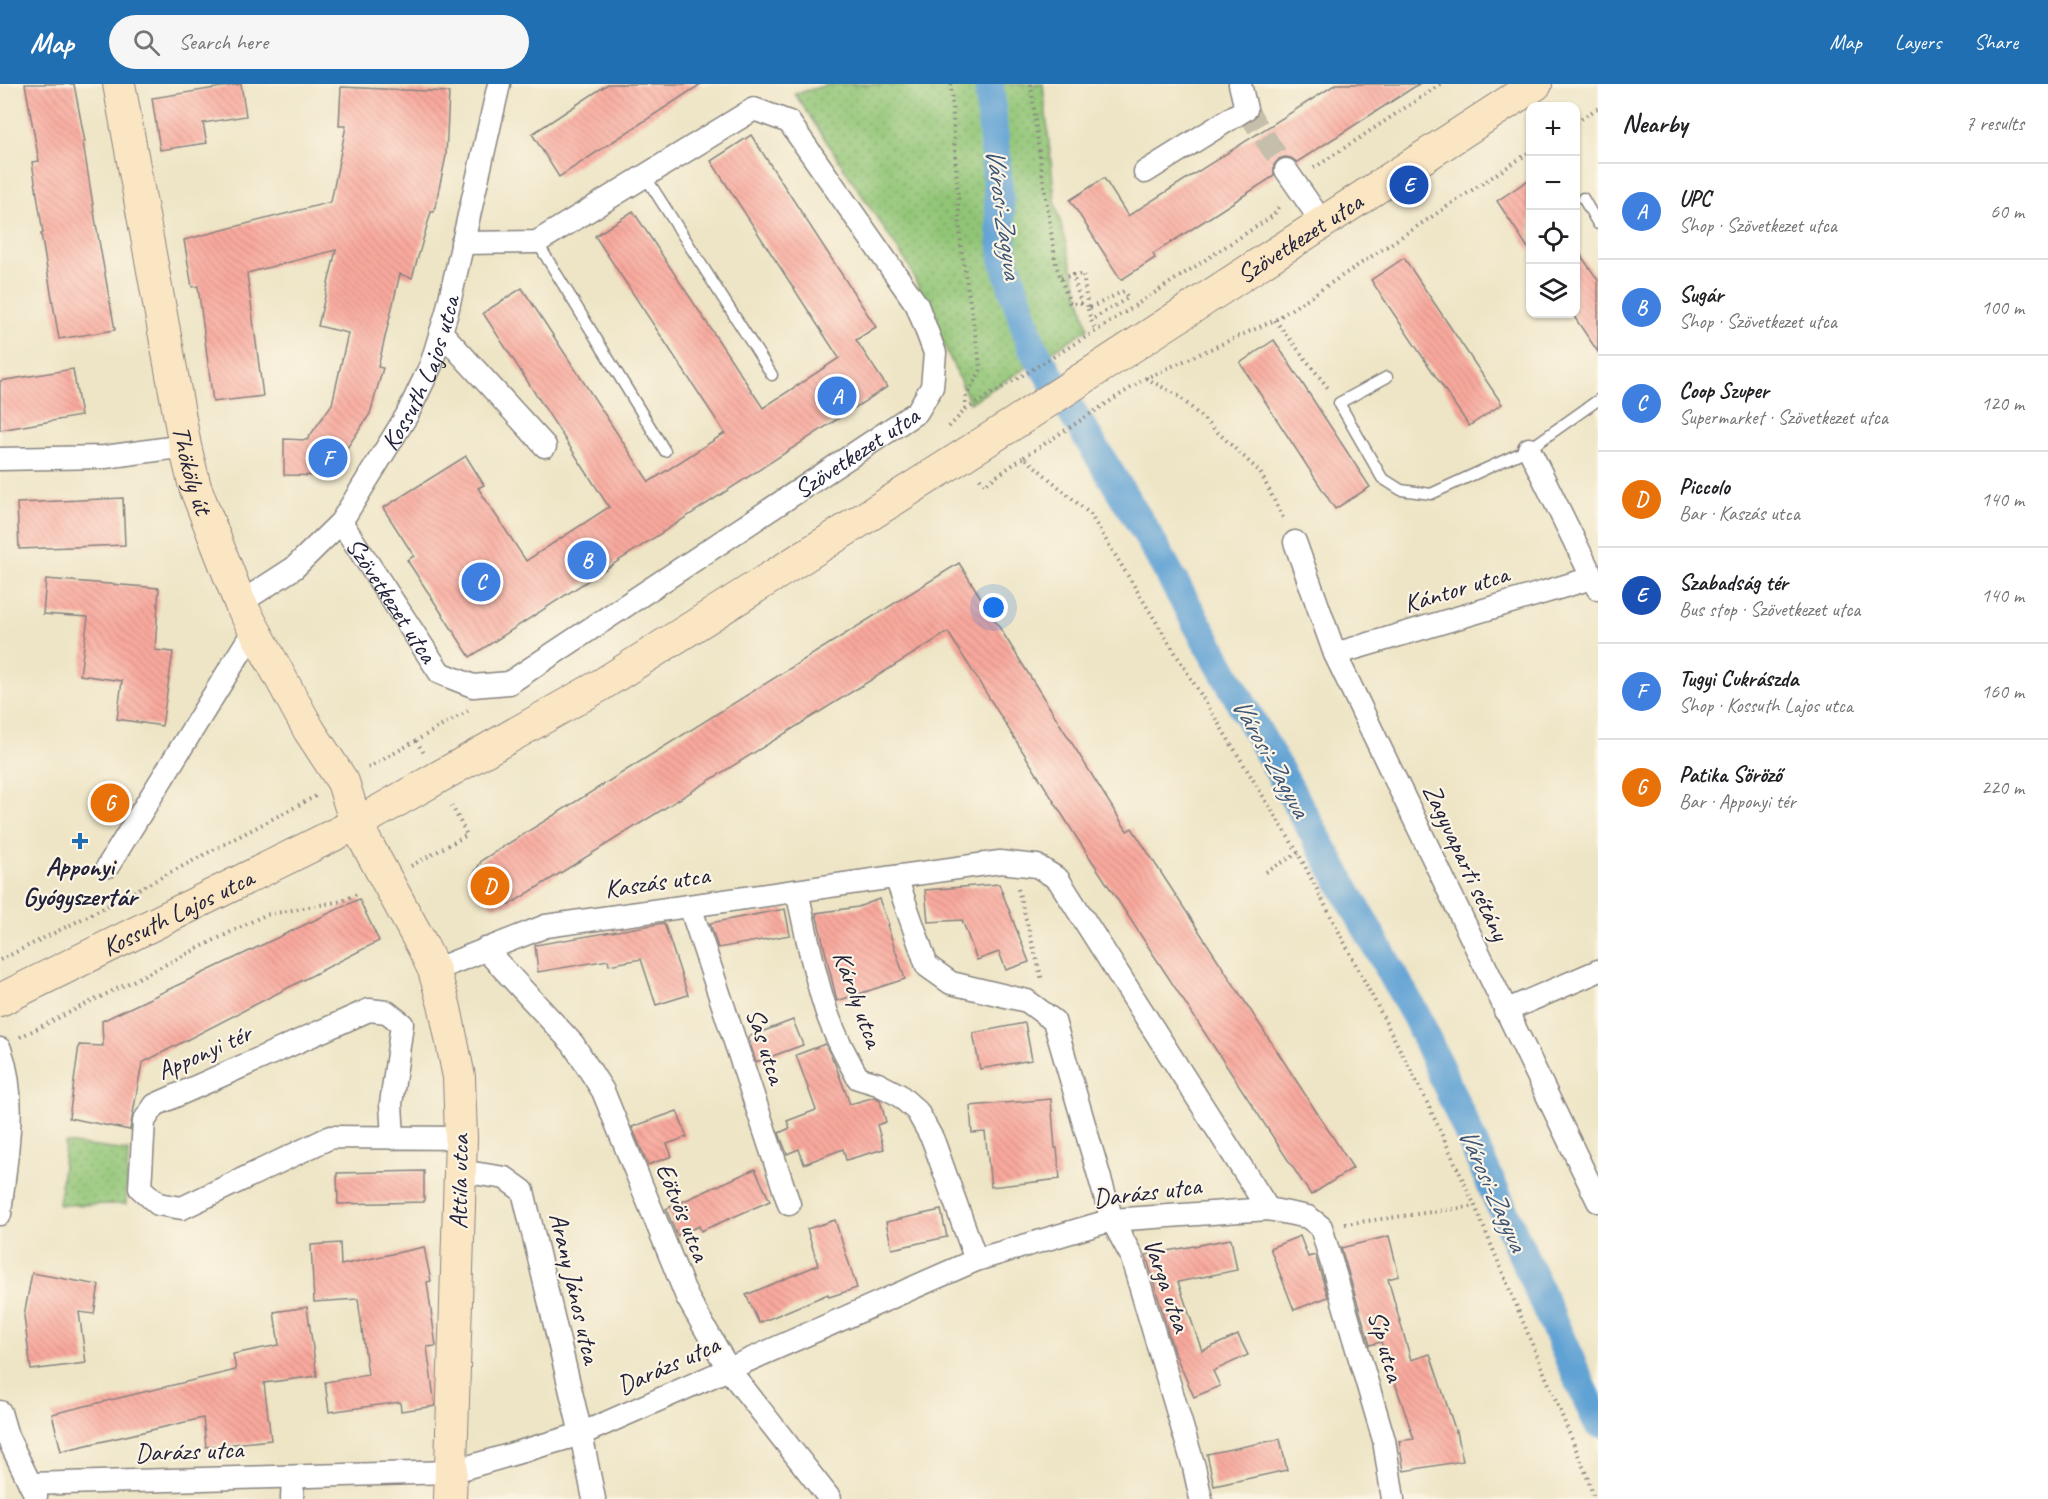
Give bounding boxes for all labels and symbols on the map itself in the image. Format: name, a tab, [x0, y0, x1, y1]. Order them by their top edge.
water label: Városi-Zagyva	[978, 146, 1030, 283]
pin: E	[1390, 162, 1428, 208]
street label: Szövetkezet utca	[1230, 184, 1370, 291]
street label: Kossuth Lajos utca	[373, 291, 467, 456]
pin: A	[818, 374, 856, 418]
street label: Szövetkezet utca	[787, 398, 926, 506]
street label: Thököly út	[165, 423, 221, 521]
pin: F	[308, 436, 348, 481]
street label: Szövetkezet utca	[339, 531, 446, 670]
pin: B	[568, 538, 606, 582]
street label: Kántor utca	[1400, 557, 1514, 620]
pin: C	[462, 560, 500, 604]
your location	[979, 593, 1008, 622]
water label: Városi-Zagyva	[1224, 691, 1319, 825]
street label: Zagyvaparti sétány	[1415, 778, 1518, 947]
pin: G	[90, 780, 130, 826]
marker: Apponyi Gyógyszertár	[73, 834, 87, 848]
place label: Apponyi Gyógyszertár	[23, 850, 140, 913]
street label: Kaszás utca	[603, 858, 713, 906]
street label: Kossuth Lajos utca	[96, 860, 261, 964]
pin: D	[470, 864, 510, 908]
street label: Károly utca	[825, 946, 891, 1054]
street label: Sas utca	[738, 1004, 794, 1090]
street label: Apponyi tér	[152, 1016, 259, 1087]
water label: Városi-Zagyva	[1451, 1122, 1536, 1258]
street label: Attila utca	[442, 1133, 476, 1230]
street label: Eötvös utca	[648, 1158, 718, 1267]
street label: Darázs utca	[1091, 1169, 1204, 1215]
street label: Arany János utca	[542, 1209, 609, 1369]
street label: Varga utca	[1136, 1234, 1199, 1338]
street label: Síp utca	[1360, 1307, 1412, 1387]
street label: Darázs utca	[612, 1327, 726, 1402]
street label: Darázs utca	[134, 1433, 245, 1469]

